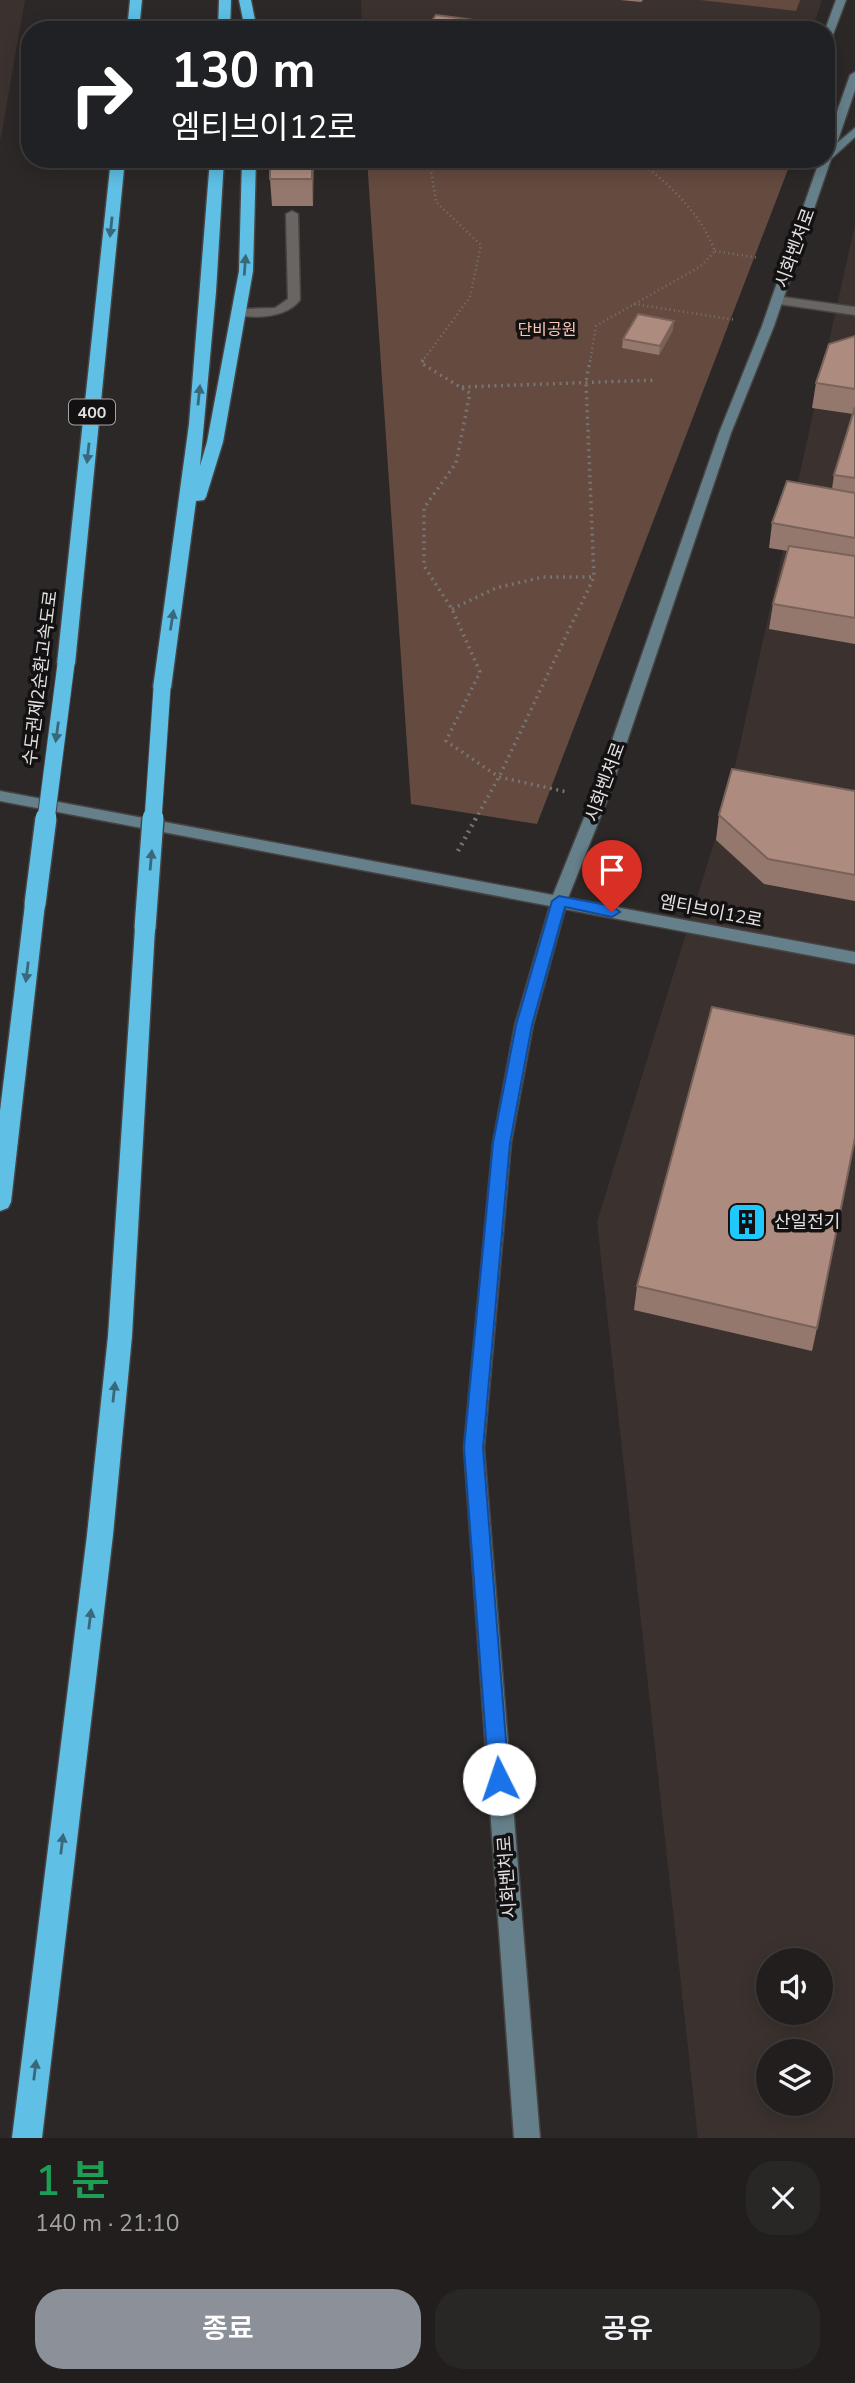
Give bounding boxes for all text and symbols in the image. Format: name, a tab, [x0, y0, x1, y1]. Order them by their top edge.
text: 130 m	[171, 37, 315, 104]
icon: right	[56, 49, 147, 140]
text: 엠티브이12로	[171, 106, 357, 149]
street label: 시화벤처로	[770, 205, 820, 291]
one-way arrow	[106, 216, 117, 238]
one-way arrow	[240, 254, 251, 276]
park label: 단비공원	[518, 319, 576, 341]
one-way arrow	[194, 383, 205, 405]
road number: 400	[69, 400, 115, 424]
one-way arrow	[82, 443, 93, 465]
street label: 수도권제2순환고속도로	[17, 589, 63, 767]
one-way arrow	[167, 609, 178, 631]
one-way arrow	[52, 721, 63, 743]
street label: 시화벤처로	[580, 739, 630, 825]
pin	[582, 840, 642, 912]
one-way arrow	[146, 849, 157, 871]
icon: arrive	[593, 851, 631, 889]
street label: 엠티브이12로	[657, 889, 765, 933]
one-way arrow	[21, 961, 32, 983]
building icon: 산일전기	[726, 1201, 768, 1243]
place label: 산일전기	[774, 1210, 840, 1234]
one-way arrow	[109, 1381, 120, 1403]
one-way arrow	[84, 1607, 95, 1629]
position arrow	[462, 1742, 536, 1816]
one-way arrow	[57, 1833, 68, 1855]
street label: 시화벤처로	[492, 1835, 522, 1919]
map controls	[756, 1948, 833, 2116]
button: sound	[756, 1948, 833, 2025]
button: layers	[756, 2039, 833, 2116]
one-way arrow	[29, 2059, 40, 2081]
text: 1 분	[35, 2153, 110, 2210]
button: close	[746, 2161, 820, 2235]
text: 140 m · 21:10	[35, 2208, 180, 2239]
button: 종료	[35, 2289, 421, 2369]
button: 공유	[435, 2289, 820, 2369]

